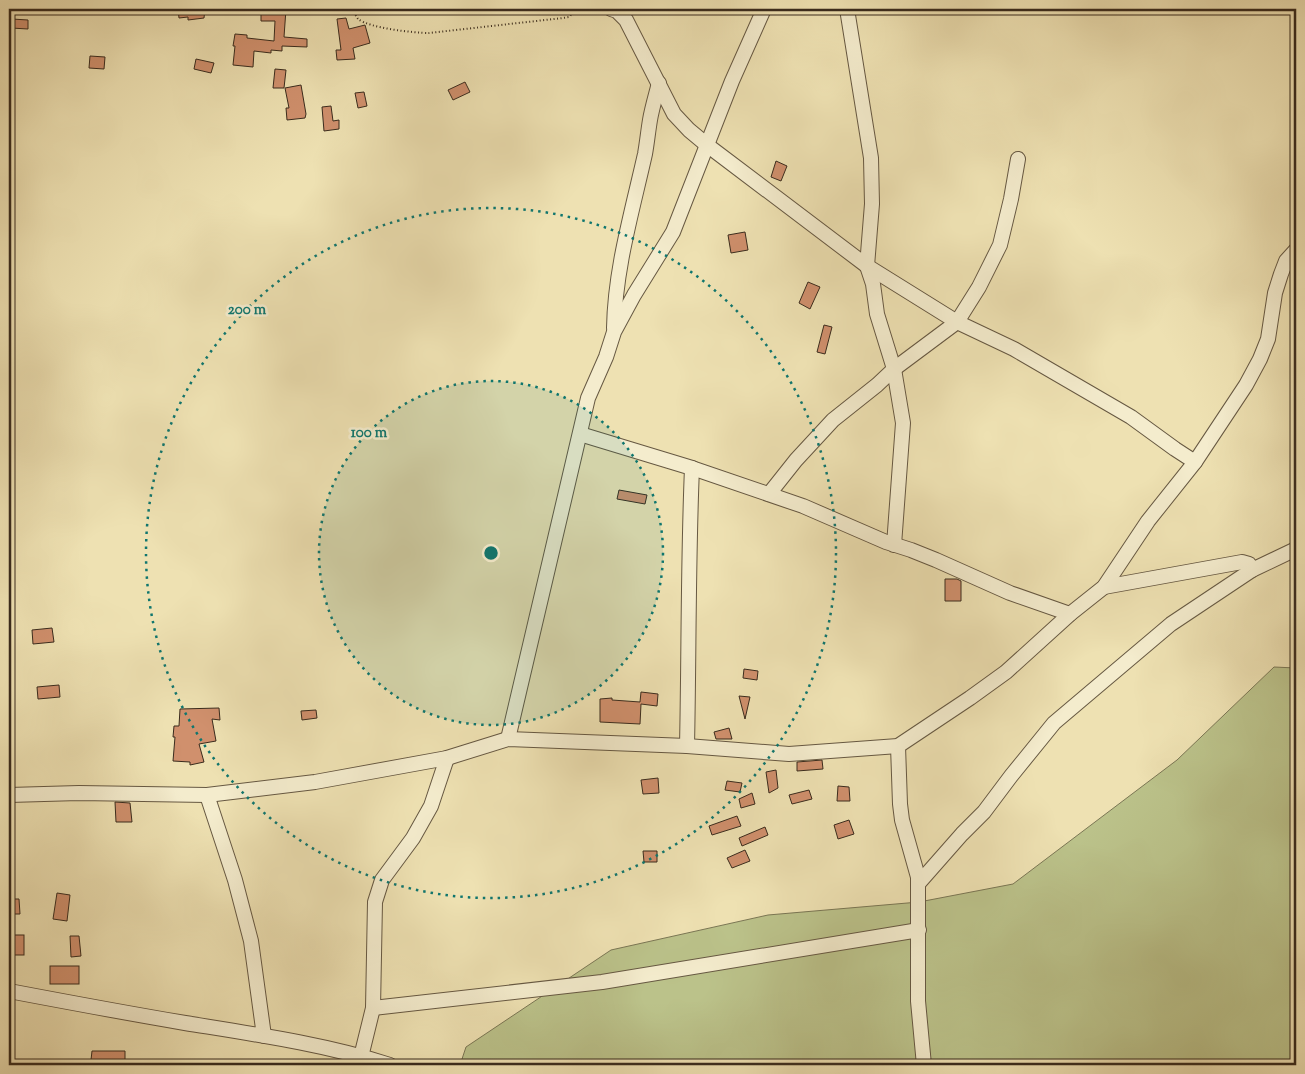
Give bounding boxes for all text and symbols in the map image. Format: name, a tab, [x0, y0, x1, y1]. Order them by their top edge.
text: 200 m	[228, 300, 267, 321]
text: 100 m	[351, 423, 388, 444]
centre of rings	[482, 544, 500, 562]

